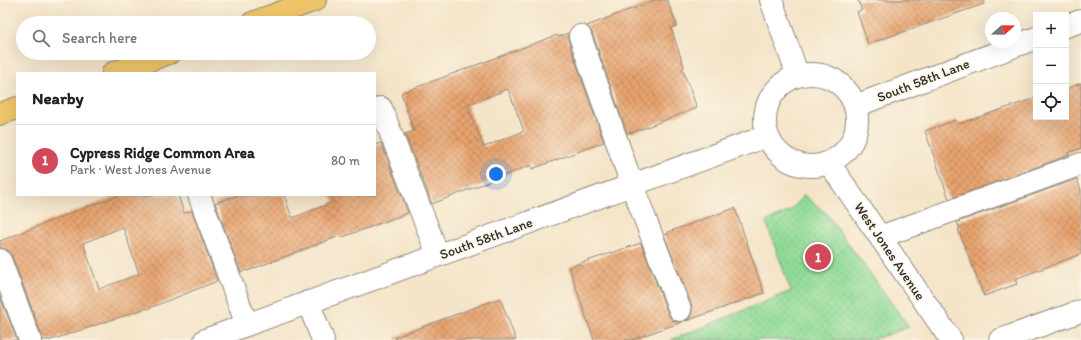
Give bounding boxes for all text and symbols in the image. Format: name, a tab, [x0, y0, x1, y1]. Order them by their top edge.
north arrow	[985, 12, 1021, 48]
map controls	[1033, 12, 1069, 120]
button: +	[1033, 12, 1069, 48]
search box	[16, 16, 376, 60]
icon: search	[30, 27, 52, 49]
text: Search here	[62, 29, 137, 47]
button: −	[1033, 48, 1069, 84]
street label: South 58th Lane	[875, 55, 972, 106]
button: locate	[1033, 84, 1069, 120]
text: Nearby	[32, 88, 84, 108]
text: Cypress Ridge Common Area	[70, 144, 255, 162]
text: 1	[42, 153, 48, 168]
text: 80 m	[331, 153, 360, 168]
text: Park · West Jones Avenue	[70, 162, 211, 177]
your location	[486, 164, 506, 184]
street label: West Jones Avenue	[850, 199, 929, 304]
street label: South 58th Lane	[437, 214, 535, 263]
pin: 1	[805, 242, 831, 272]

